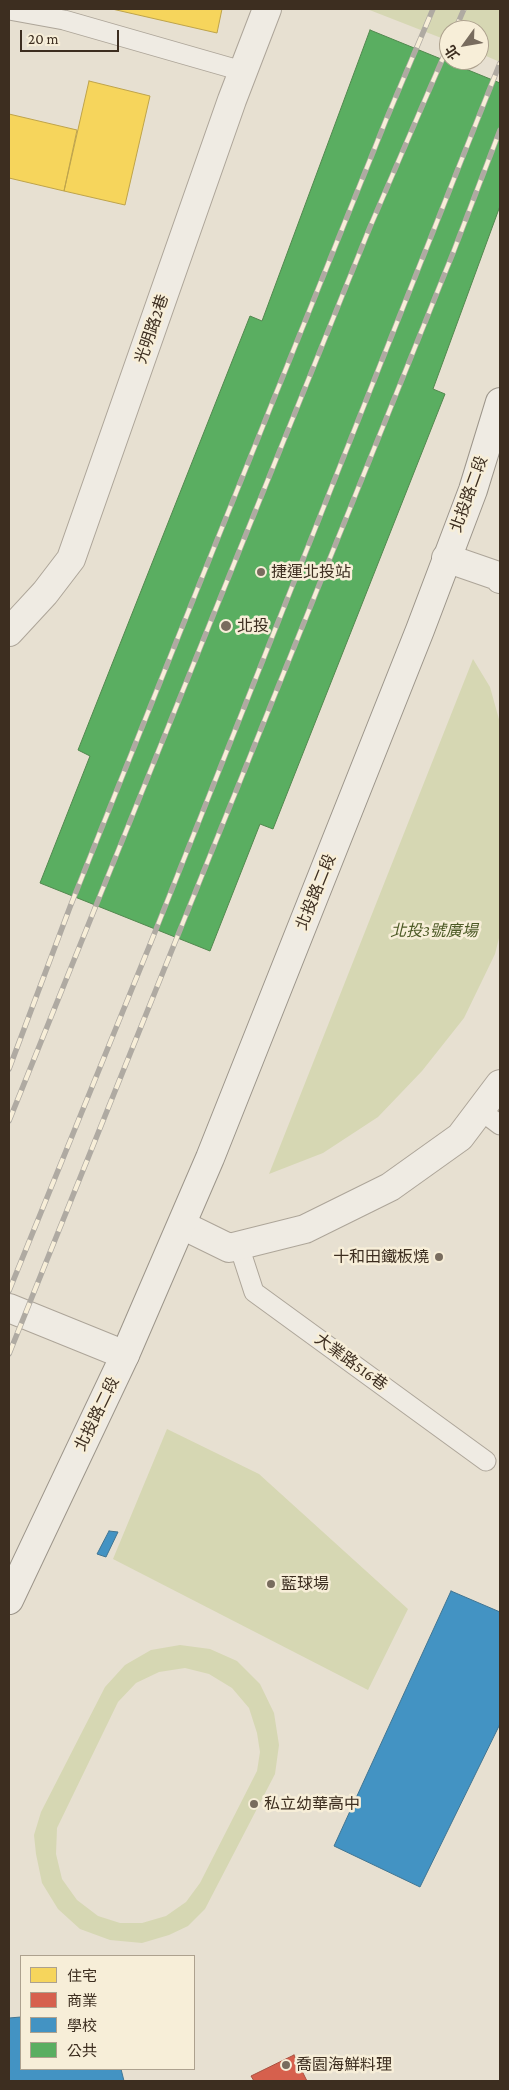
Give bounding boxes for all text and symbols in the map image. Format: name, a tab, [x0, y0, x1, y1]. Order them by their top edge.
scale bar	[22, 20, 121, 52]
north arrow	[439, 20, 489, 70]
text: 20 m	[28, 31, 59, 47]
text: 北	[442, 42, 463, 63]
street label: 光明路2巷	[131, 292, 173, 366]
street label: 北投路二段	[446, 453, 492, 535]
place label: 捷運北投站	[271, 562, 351, 582]
marker: 捷運北投站	[255, 566, 267, 578]
place label: 北投	[237, 616, 269, 636]
marker: 北投	[219, 619, 233, 633]
street label: 北投路二段	[292, 851, 340, 933]
park label: 北投3號廣場	[390, 921, 478, 941]
place label: 十和田鐵板燒	[333, 1247, 429, 1267]
marker: 十和田鐵板燒	[433, 1251, 445, 1263]
street label: 大業路516巷	[311, 1329, 391, 1395]
street label: 北投路二段	[71, 1374, 123, 1454]
place label: 藍球場	[281, 1574, 329, 1594]
marker: 藍球場	[265, 1578, 277, 1590]
place label: 私立幼華高中	[264, 1794, 360, 1814]
marker: 私立幼華高中	[248, 1798, 260, 1810]
legend	[20, 1955, 195, 2070]
text: 住宅	[67, 1968, 97, 1984]
text: 商業	[67, 1993, 97, 2009]
text: 學校	[67, 2018, 97, 2034]
text: 公共	[67, 2043, 97, 2059]
place label: 喬園海鮮料理	[296, 2055, 392, 2075]
marker: 喬園海鮮料理	[280, 2059, 292, 2071]

